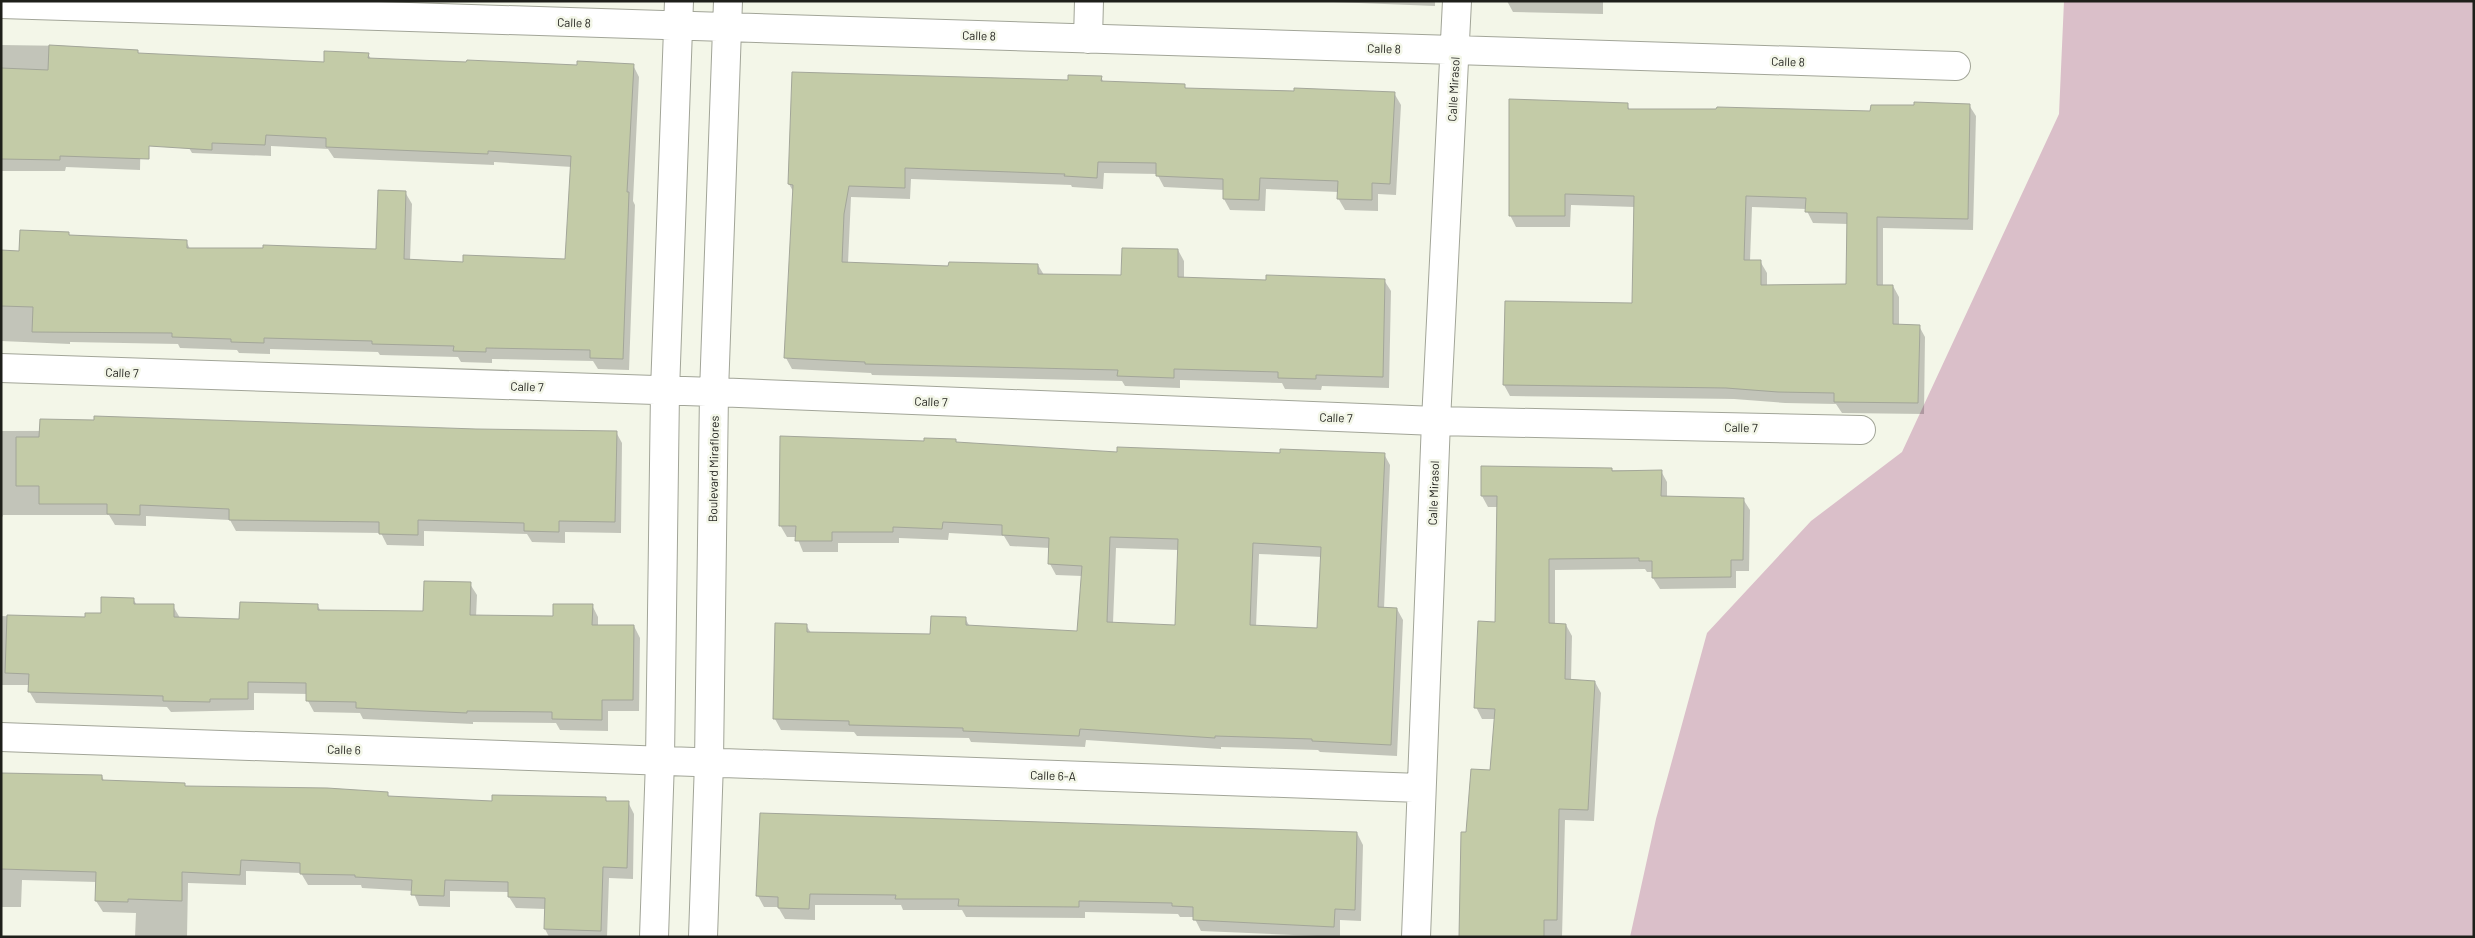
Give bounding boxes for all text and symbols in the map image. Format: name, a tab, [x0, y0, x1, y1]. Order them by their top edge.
street label: Calle 8	[557, 14, 591, 30]
street label: Calle 8	[962, 27, 996, 43]
street label: Calle 8	[1367, 40, 1401, 56]
street label: Calle 8	[1771, 53, 1805, 69]
street label: Calle Mirasol	[1444, 56, 1462, 122]
street label: Calle 7	[105, 364, 139, 380]
street label: Calle 7	[510, 378, 544, 394]
street label: Calle 7	[914, 393, 948, 409]
street label: Calle 7	[1319, 409, 1353, 425]
street label: Boulevard Miraflores	[705, 415, 721, 522]
street label: Calle 7	[1724, 420, 1758, 434]
street label: Calle Mirasol	[1425, 460, 1441, 526]
street label: Calle 6	[327, 741, 361, 757]
street label: Calle 6-A	[1030, 767, 1076, 783]

